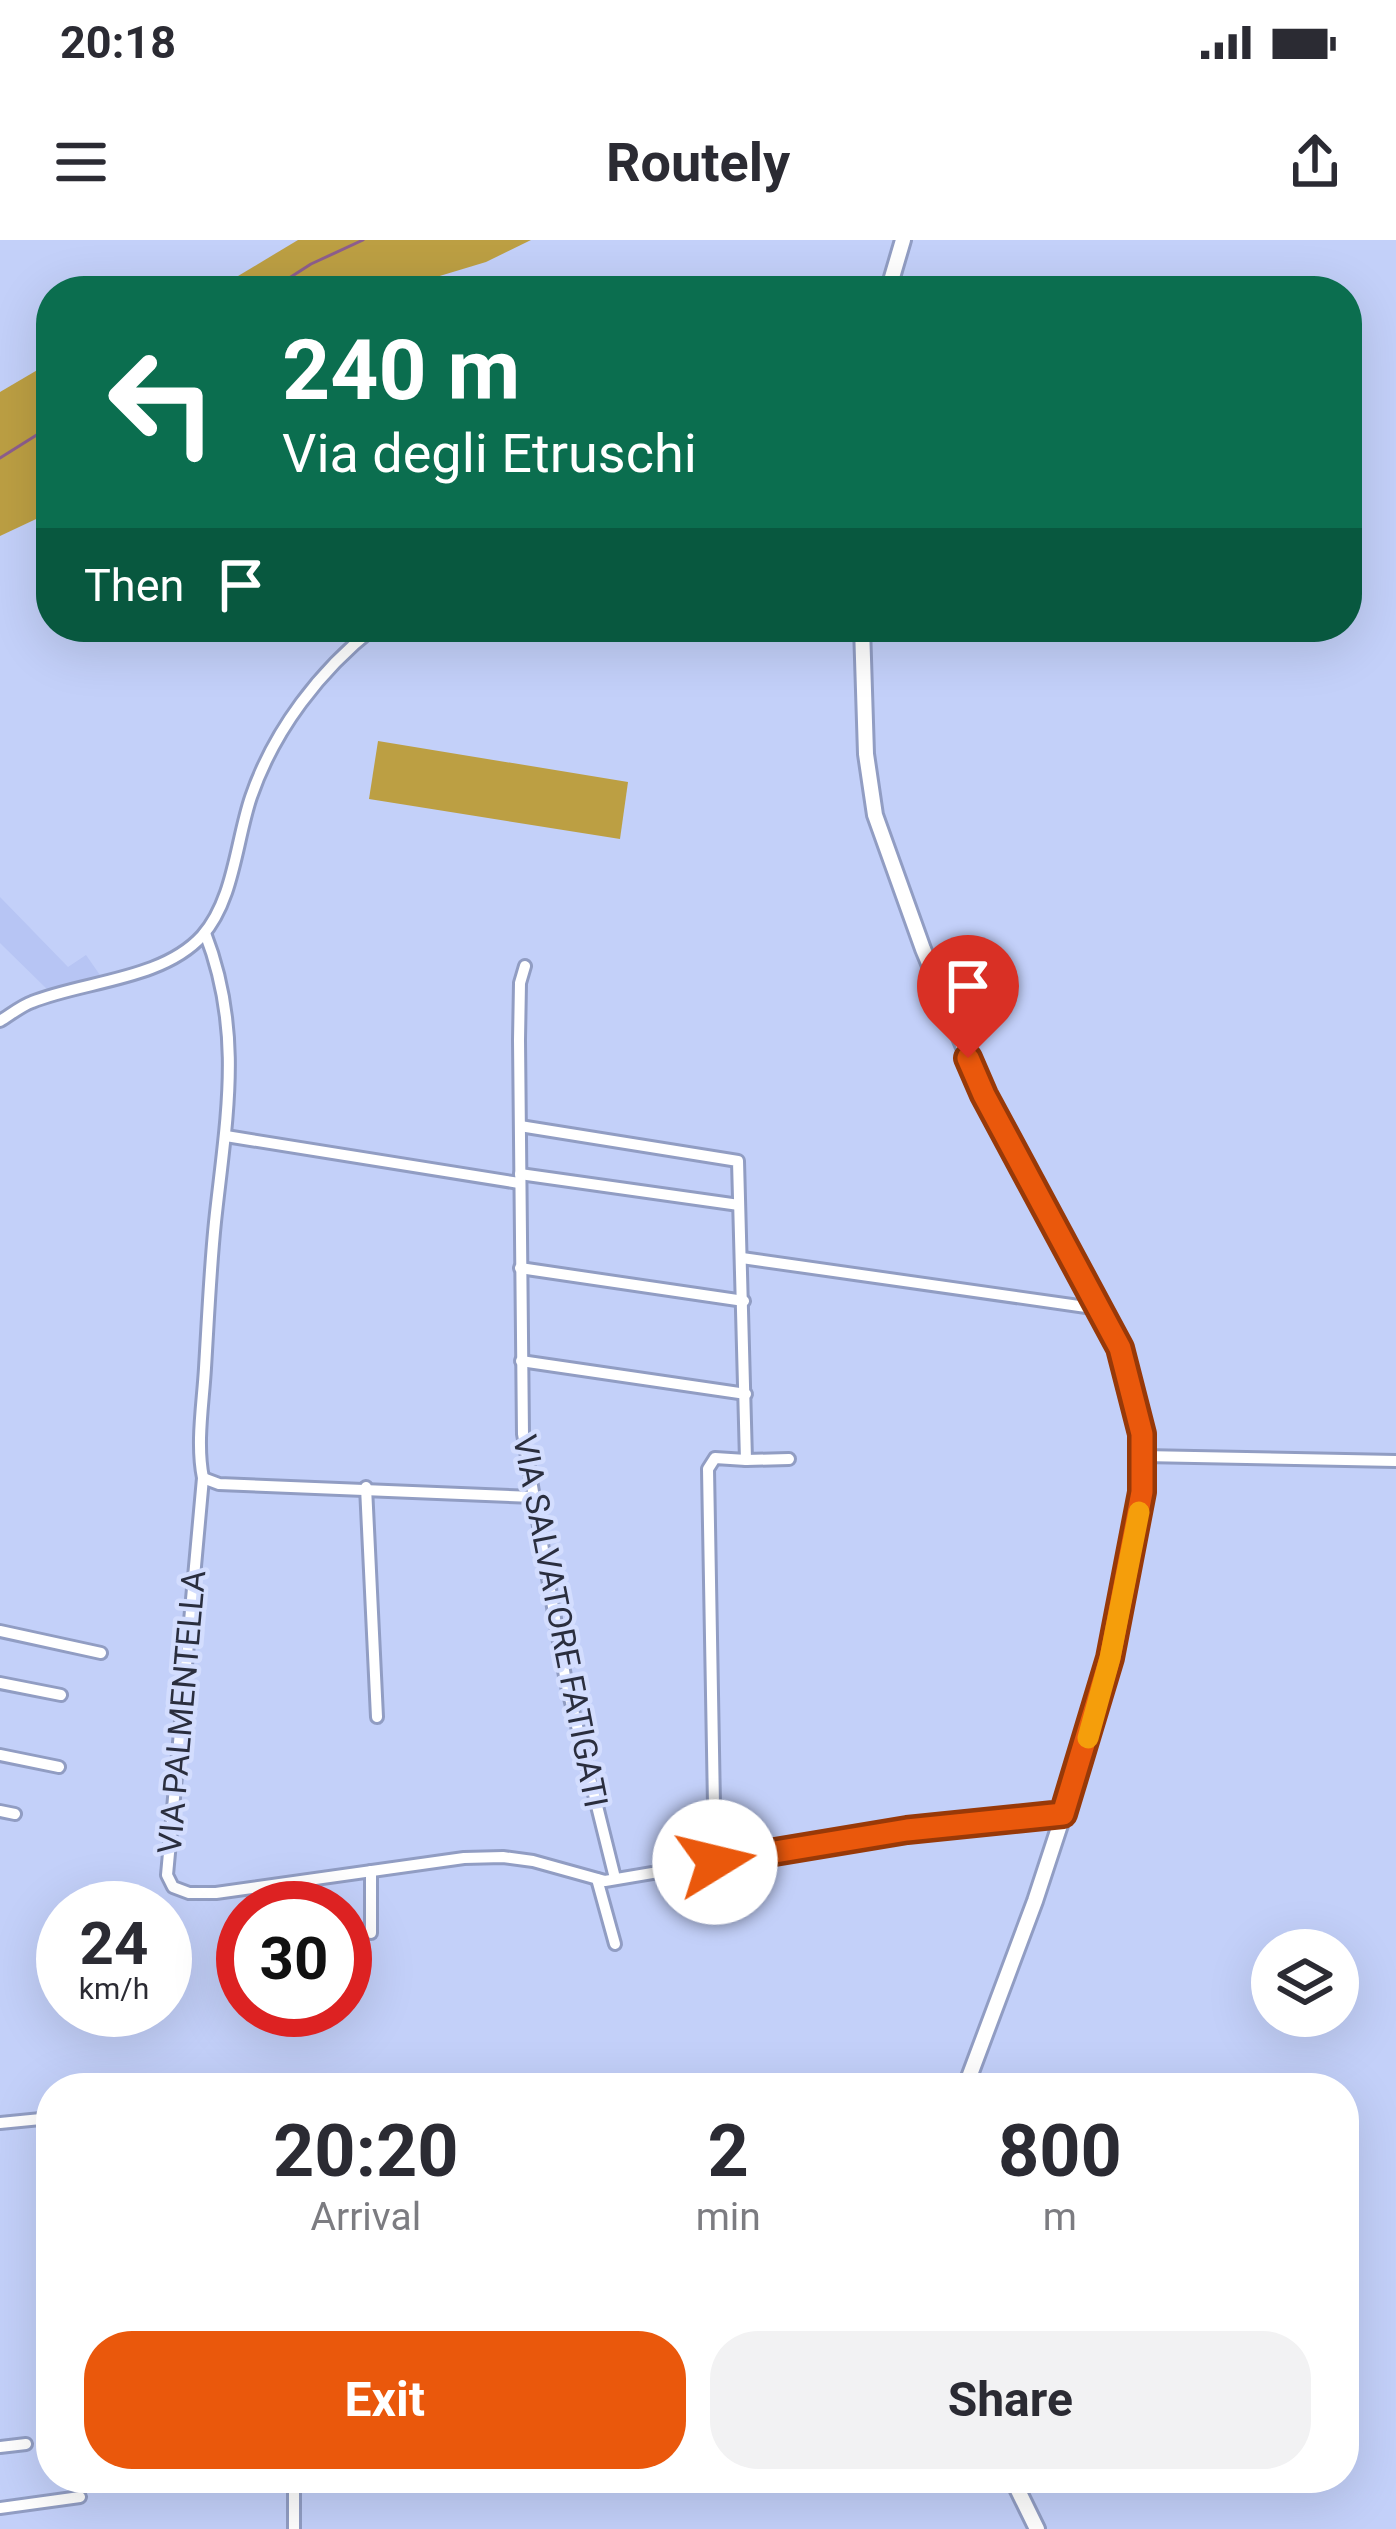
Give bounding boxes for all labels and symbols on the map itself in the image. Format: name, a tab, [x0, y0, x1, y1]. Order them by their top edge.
pin	[917, 935, 1019, 1058]
street label: VIA SALVATORE FATIGATI	[505, 1431, 616, 1811]
street label: VIA PALMENTELLA	[150, 1568, 213, 1855]
position arrow	[652, 1799, 778, 1925]
speed limit sign: 30	[216, 1881, 372, 2037]

